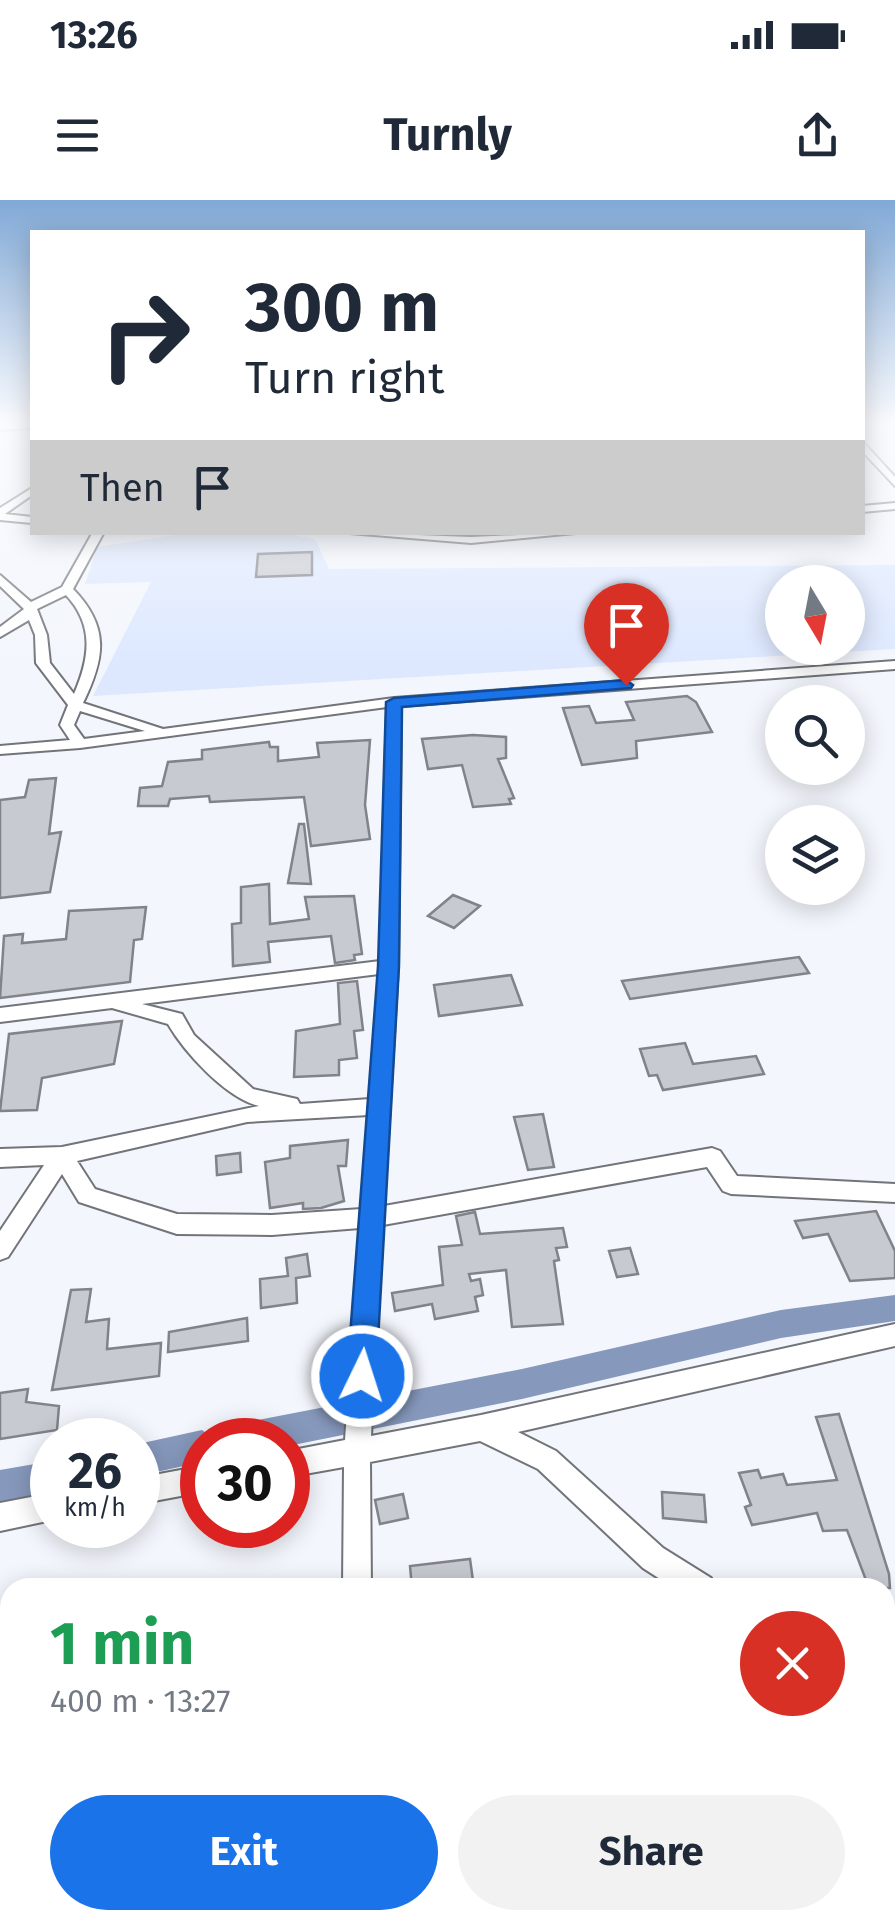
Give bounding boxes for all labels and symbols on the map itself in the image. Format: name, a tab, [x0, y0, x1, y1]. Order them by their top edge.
north arrow	[765, 565, 865, 665]
pin	[584, 583, 669, 686]
position arrow	[310, 1324, 414, 1428]
speed limit sign: 30	[180, 1418, 310, 1548]

